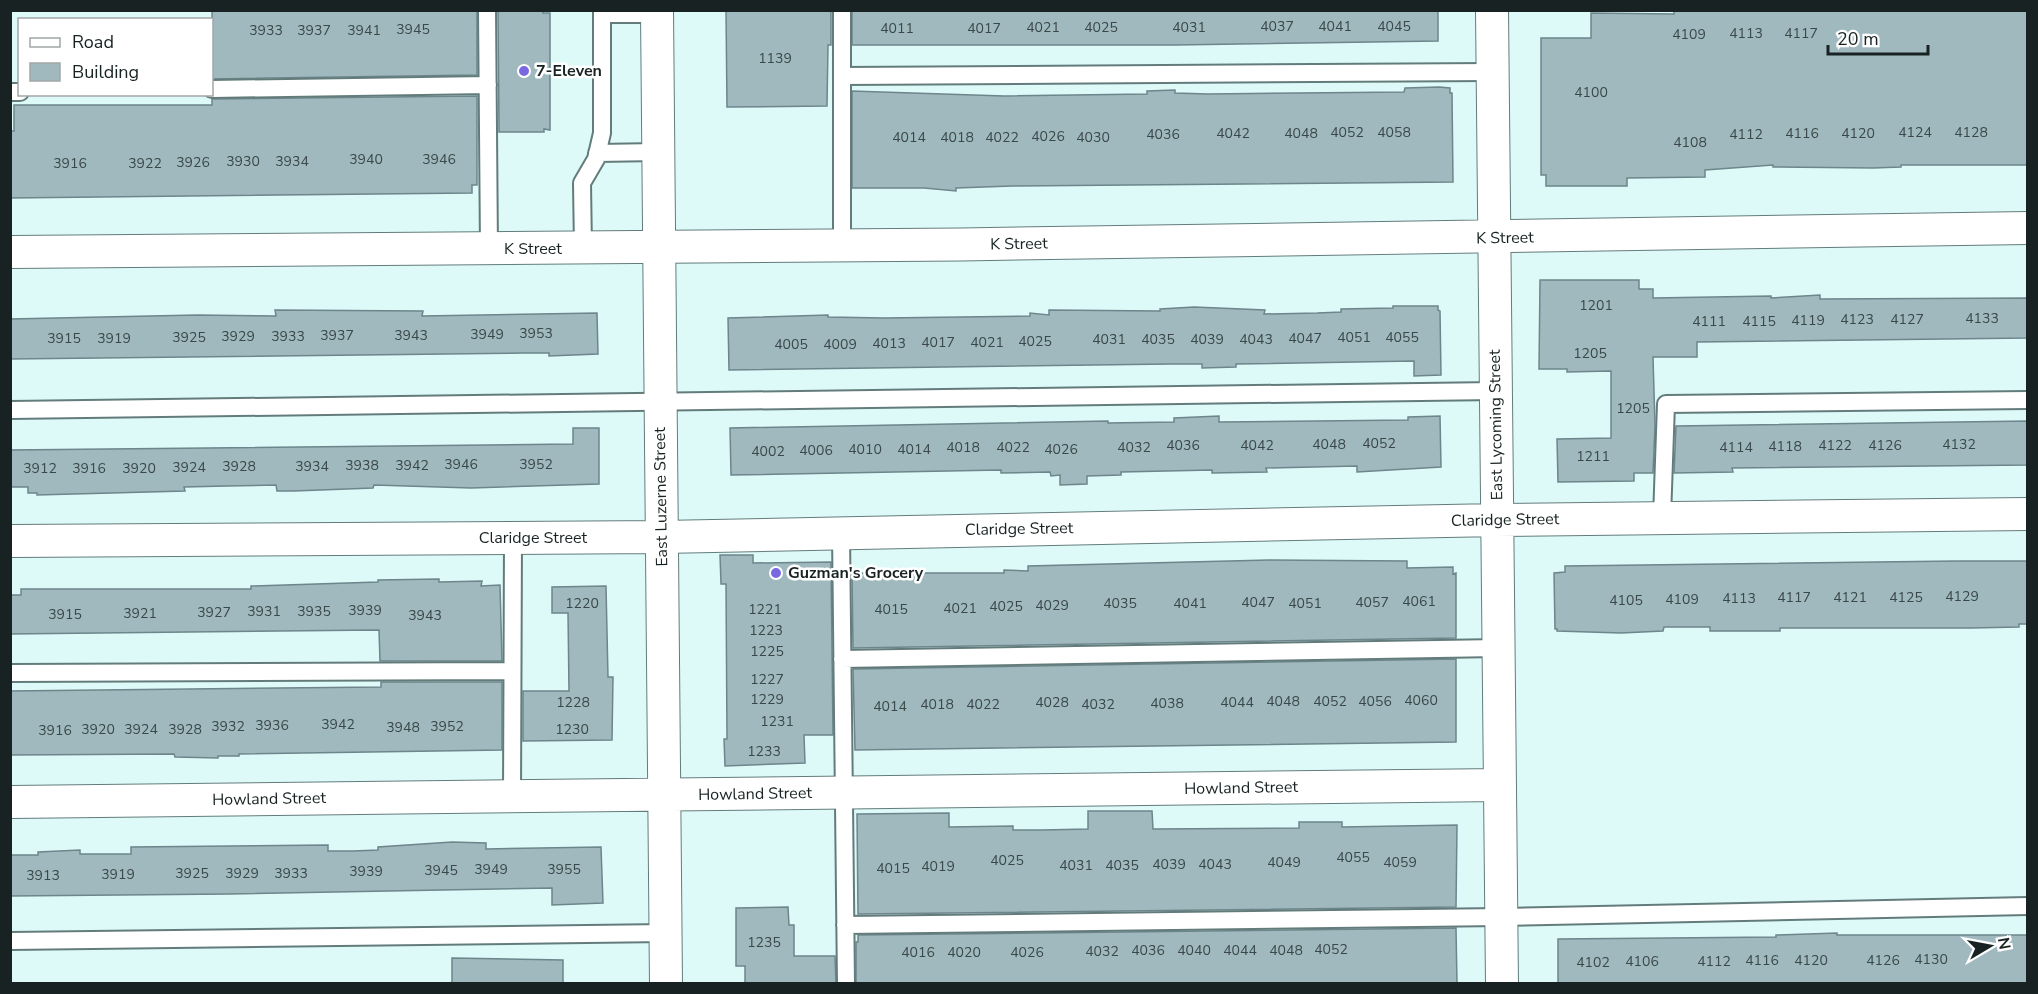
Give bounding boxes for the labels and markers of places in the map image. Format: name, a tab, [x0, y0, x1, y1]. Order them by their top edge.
place label: 7-Eleven	[536, 60, 602, 82]
marker: 7-Eleven	[517, 64, 531, 78]
place label: Guzman's Grocery	[788, 562, 924, 584]
marker: Guzman's Grocery	[769, 566, 783, 580]

